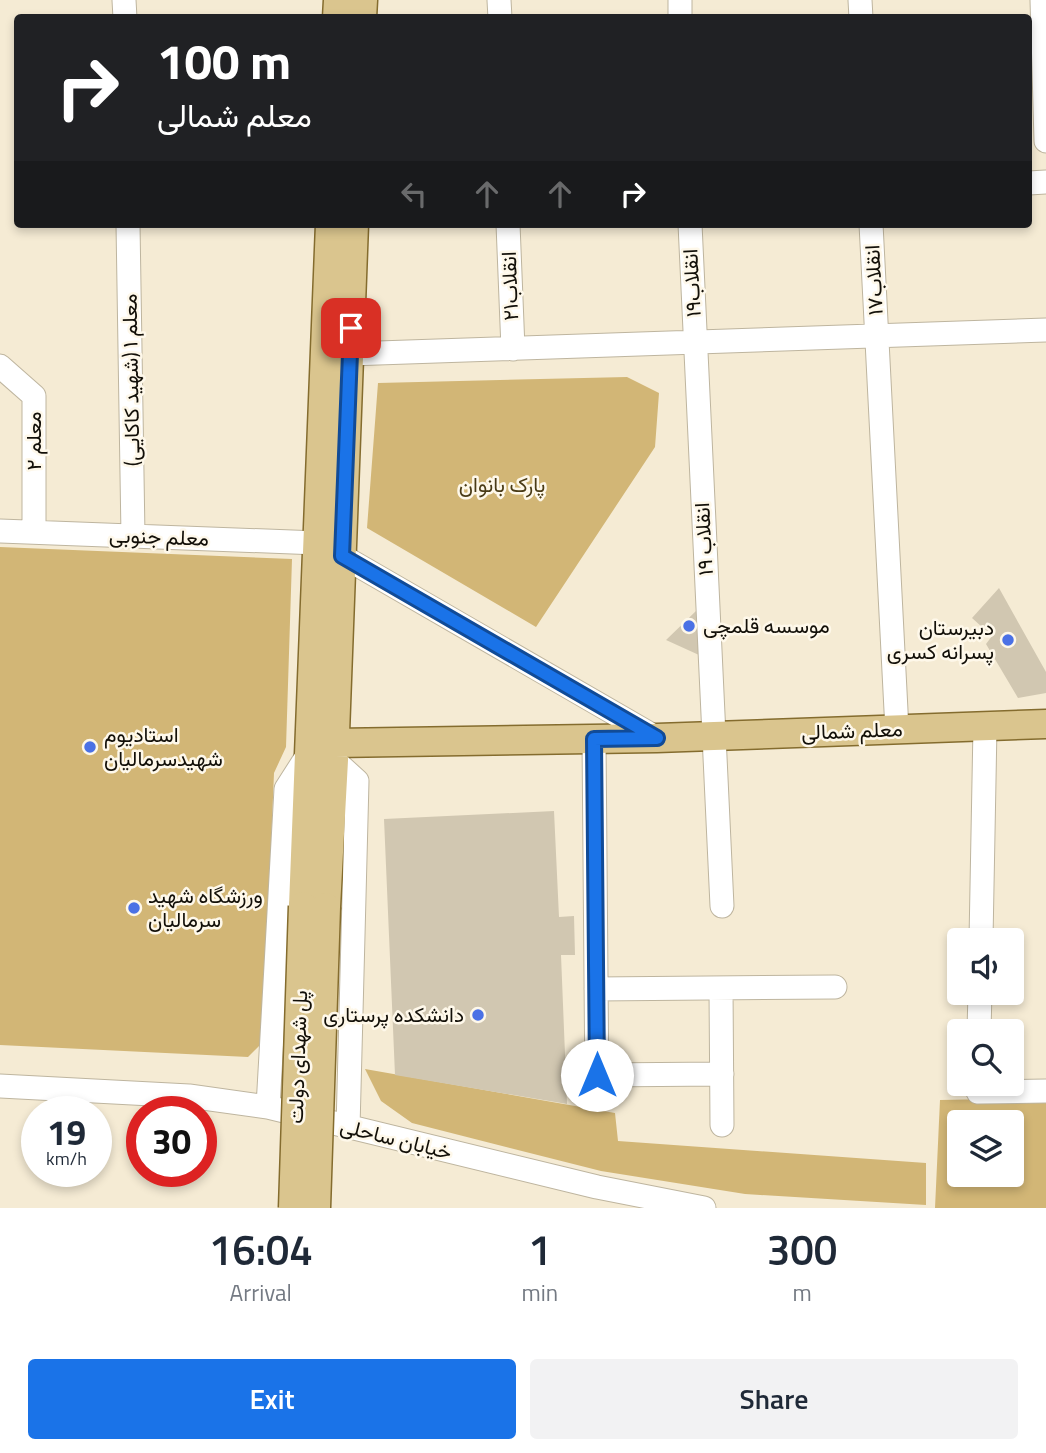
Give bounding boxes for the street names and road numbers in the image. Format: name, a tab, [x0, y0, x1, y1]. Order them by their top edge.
street label: انقلاب۱۷	[855, 244, 891, 316]
street label: انقلاب۱۹	[673, 248, 709, 318]
street label: انقلاب۲۱	[492, 251, 526, 321]
street label: معلم ۱ (شهید کاکایی)	[112, 293, 148, 467]
street label: معلم ۲	[17, 412, 49, 470]
street label: انقلاب ۱۹	[685, 502, 721, 576]
street label: معلم جنوبی	[108, 518, 210, 554]
street label: معلم شمالی	[801, 712, 903, 748]
street label: پل شهدای دولت	[279, 990, 315, 1124]
street label: خیابان ساحلی	[337, 1109, 455, 1167]

